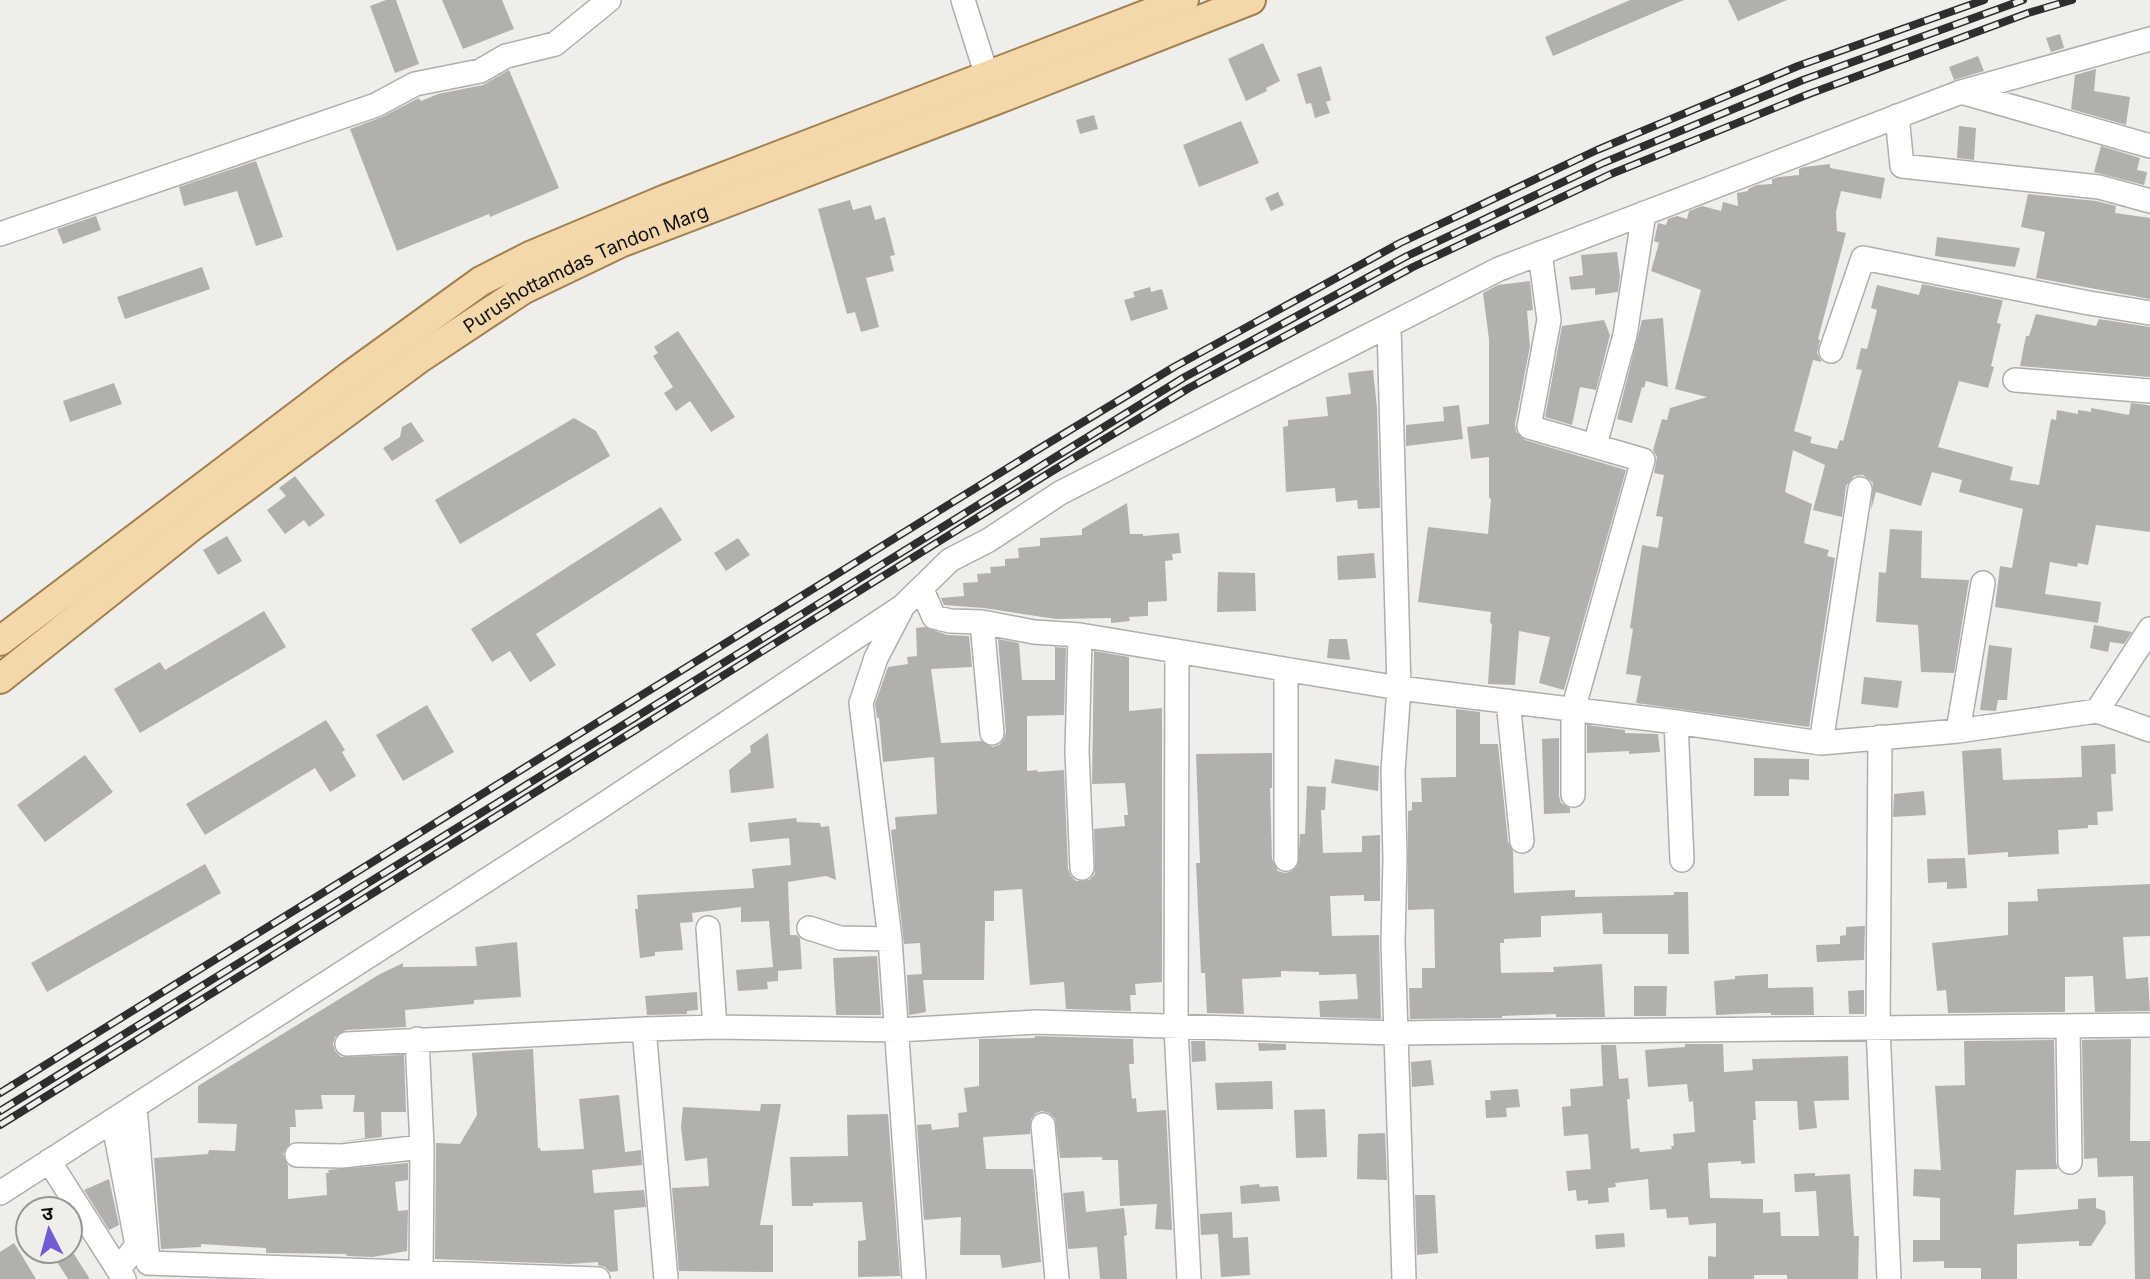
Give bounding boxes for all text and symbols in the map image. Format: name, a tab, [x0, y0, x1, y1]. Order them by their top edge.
street label: Purushottamdas Tandon Marg	[459, 200, 711, 338]
north arrow	[14, 1195, 84, 1265]
text: उ	[41, 1201, 55, 1226]

